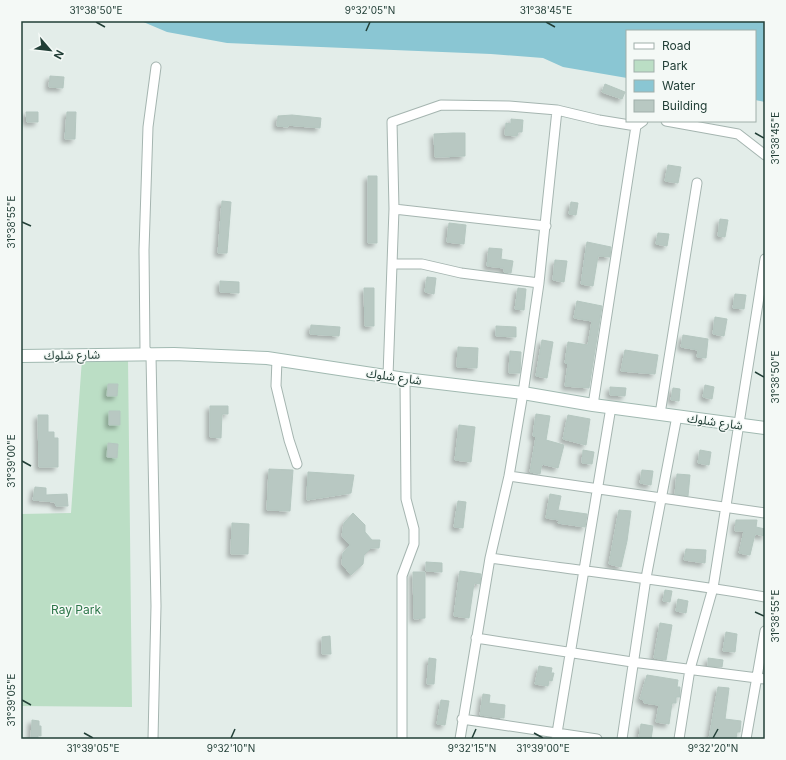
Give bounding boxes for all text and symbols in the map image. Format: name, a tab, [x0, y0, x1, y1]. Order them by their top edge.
text: 31°38'50"E	[69, 4, 123, 16]
text: 9°32'05"N	[345, 4, 395, 16]
text: 31°38'45"E	[520, 4, 572, 16]
north arrow	[30, 30, 70, 70]
legend	[626, 30, 756, 122]
text: Road	[662, 38, 691, 53]
text: N	[51, 48, 67, 62]
text: Park	[662, 58, 688, 73]
text: Water	[662, 78, 696, 93]
text: Building	[662, 98, 707, 113]
text: 31°38'45"E	[769, 112, 781, 164]
text: 31°38'55"E	[5, 196, 17, 249]
street label: شارع شلوك	[44, 347, 100, 364]
text: 31°38'50"E	[769, 350, 781, 404]
street label: شارع شلوك	[365, 365, 423, 390]
street label: شارع شلوك	[686, 410, 744, 435]
text: 31°39'00"E	[5, 434, 17, 488]
text: 31°38'55"E	[769, 590, 781, 643]
park label: Ray Park	[51, 602, 101, 617]
text: 31°39'05"E	[5, 673, 17, 727]
text: 31°39'05"E	[66, 742, 120, 754]
text: 9°32'10"N	[207, 742, 255, 754]
text: 9°32'15"N	[448, 742, 496, 754]
text: 31°39'00"E	[516, 742, 570, 754]
text: 9°32'20"N	[688, 742, 738, 754]

